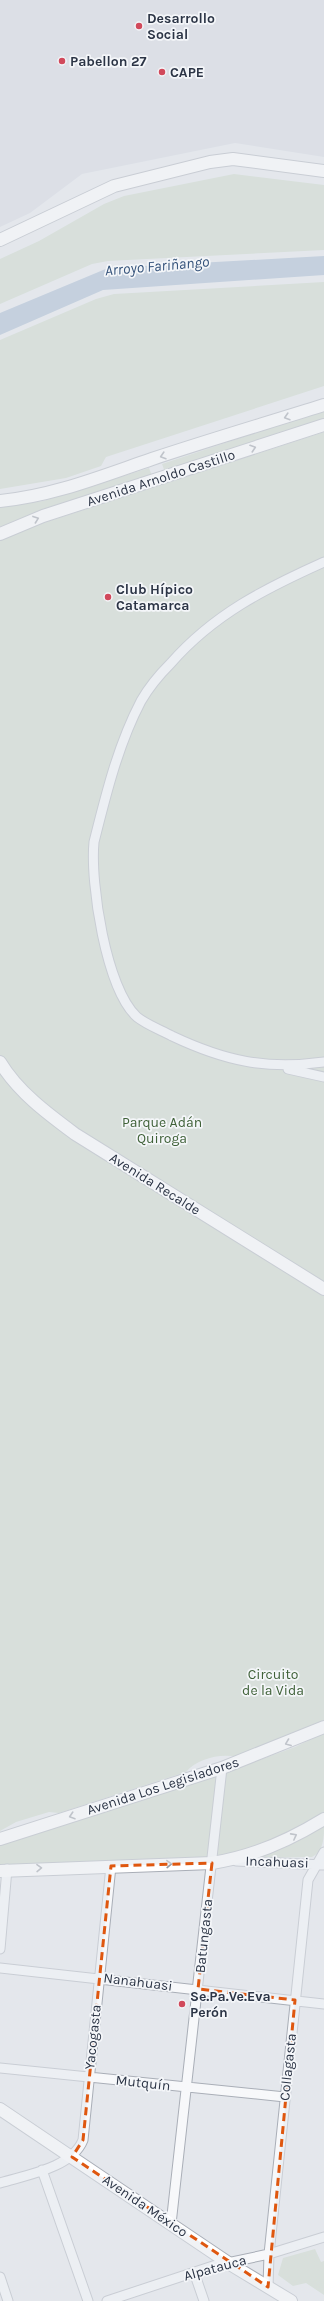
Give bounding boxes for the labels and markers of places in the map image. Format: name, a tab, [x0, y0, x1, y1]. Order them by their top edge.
place label: Desarrollo Social	[147, 10, 215, 43]
marker: Desarrollo Social	[134, 21, 144, 31]
place label: Pabellon 27	[70, 53, 147, 70]
marker: Pabellon 27	[57, 56, 67, 66]
place label: CAPE	[170, 64, 204, 81]
marker: CAPE	[157, 67, 167, 77]
place label: Club Hípico Catamarca	[116, 581, 193, 614]
marker: Club Hípico Catamarca	[103, 592, 113, 602]
place label: Se.Pa.Ve.Eva Perón	[190, 1988, 271, 2021]
marker: Se.Pa.Ve.Eva Perón	[177, 1999, 187, 2009]

